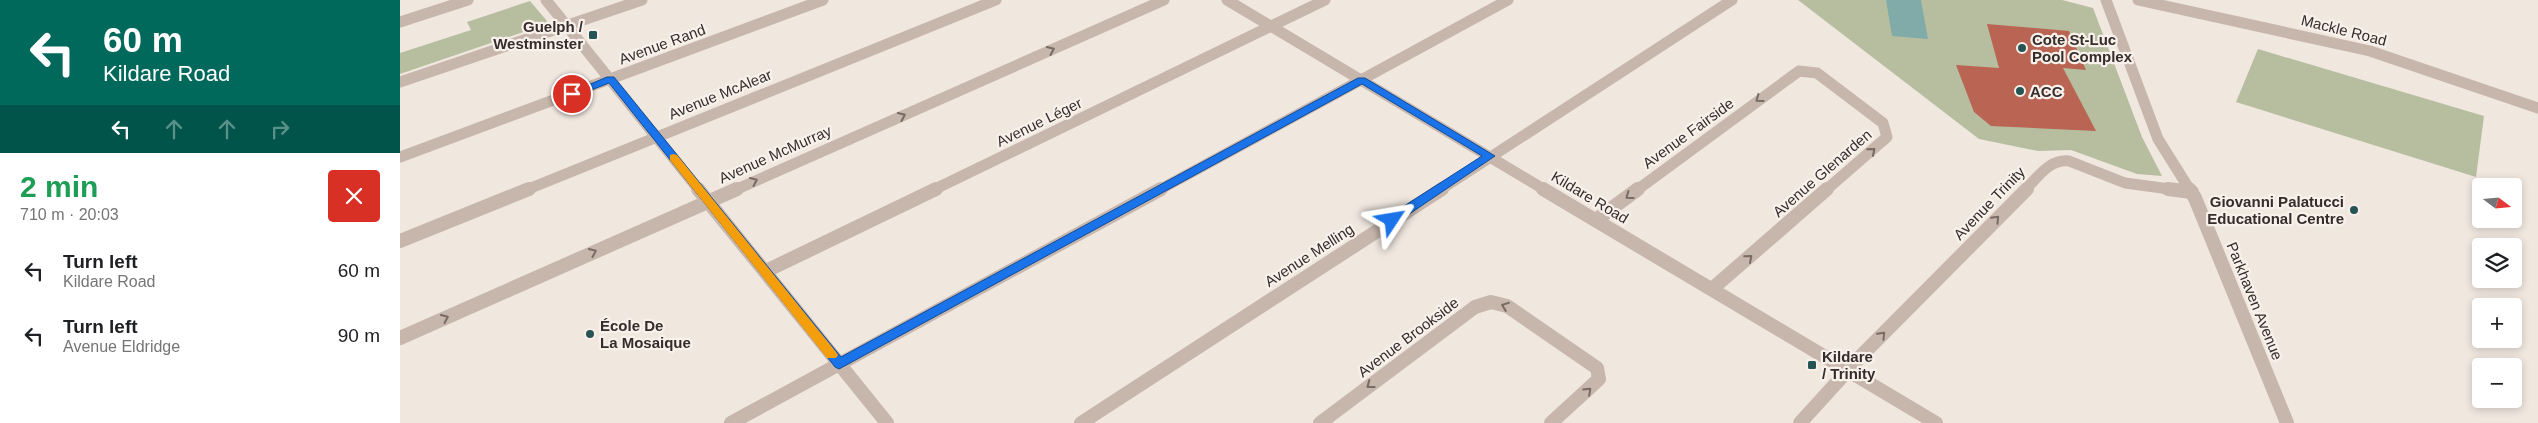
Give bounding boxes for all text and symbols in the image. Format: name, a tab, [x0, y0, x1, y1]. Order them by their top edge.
street label: Mackle Road	[2299, 11, 2389, 49]
place label: Guelph / Westminster	[493, 18, 584, 52]
icon: left	[20, 20, 85, 85]
text: 60 m	[103, 20, 183, 59]
street label: Avenue Rand	[617, 21, 707, 67]
marker: Guelph / Westminster	[587, 29, 599, 41]
place label: Cote St-Luc Pool Complex	[2032, 31, 2133, 65]
marker: Cote St-Luc Pool Complex	[2016, 42, 2028, 54]
one-way arrow	[1046, 46, 1055, 56]
text: Kildare Road	[103, 61, 230, 86]
street label: Avenue McAlear	[666, 66, 774, 122]
pin	[551, 73, 593, 115]
icon: arrive	[558, 80, 586, 108]
place label: ACC	[2030, 83, 2063, 100]
marker: ACC	[2014, 85, 2026, 97]
street label: Avenue Léger	[993, 94, 1085, 150]
street label: Avenue Fairside	[1639, 94, 1737, 172]
one-way arrow	[1756, 94, 1765, 102]
one-way arrow	[897, 111, 906, 122]
icon: left	[107, 115, 135, 143]
icon: ahead	[160, 115, 188, 143]
icon: ahead	[213, 115, 241, 143]
icon: right	[266, 115, 294, 143]
street label: Avenue McMurray	[716, 121, 834, 186]
street label: Avenue Glenarden	[1769, 126, 1875, 220]
one-way arrow	[1867, 148, 1876, 157]
street label: Avenue Trinity	[1950, 163, 2028, 243]
street label: Kildare Road	[1548, 167, 1632, 227]
text: 2 min	[20, 170, 98, 203]
button: close	[328, 170, 380, 222]
one-way arrow	[749, 177, 758, 188]
north arrow	[2472, 178, 2522, 228]
map controls	[2472, 178, 2522, 408]
one-way arrow	[1625, 190, 1634, 199]
position arrow	[1365, 193, 1417, 245]
place label: Giovanni Palatucci Educational Centre	[2207, 193, 2344, 227]
marker: Giovanni Palatucci Educational Centre	[2348, 204, 2360, 216]
text: 710 m · 20:03	[20, 206, 119, 223]
one-way arrow	[1990, 216, 1999, 225]
street label: Avenue Melling	[1261, 220, 1357, 290]
button: layers	[2472, 238, 2522, 288]
street label: Parkhaven Avenue	[2224, 240, 2286, 362]
one-way arrow	[588, 248, 597, 258]
text: Turn left	[63, 251, 138, 272]
one-way arrow	[1744, 254, 1753, 263]
icon: left	[20, 257, 48, 285]
text: 60 m	[338, 260, 380, 281]
text: Kildare Road	[63, 273, 156, 290]
street label: Avenue Brookside	[1354, 294, 1462, 380]
button: +	[2472, 298, 2522, 348]
one-way arrow	[1501, 302, 1510, 313]
one-way arrow	[440, 313, 449, 324]
text: Turn left	[63, 316, 138, 337]
place label: École De La Mosaique	[600, 317, 691, 351]
icon: left	[20, 322, 48, 350]
text: 90 m	[338, 325, 380, 346]
marker: École De La Mosaique	[584, 328, 596, 340]
one-way arrow	[1876, 332, 1885, 341]
text: Avenue Eldridge	[63, 338, 180, 355]
place label: Kildare / Trinity	[1822, 348, 1876, 382]
button: −	[2472, 358, 2522, 408]
marker: Kildare / Trinity	[1806, 359, 1818, 371]
one-way arrow	[1367, 380, 1376, 388]
one-way arrow	[1582, 388, 1591, 397]

